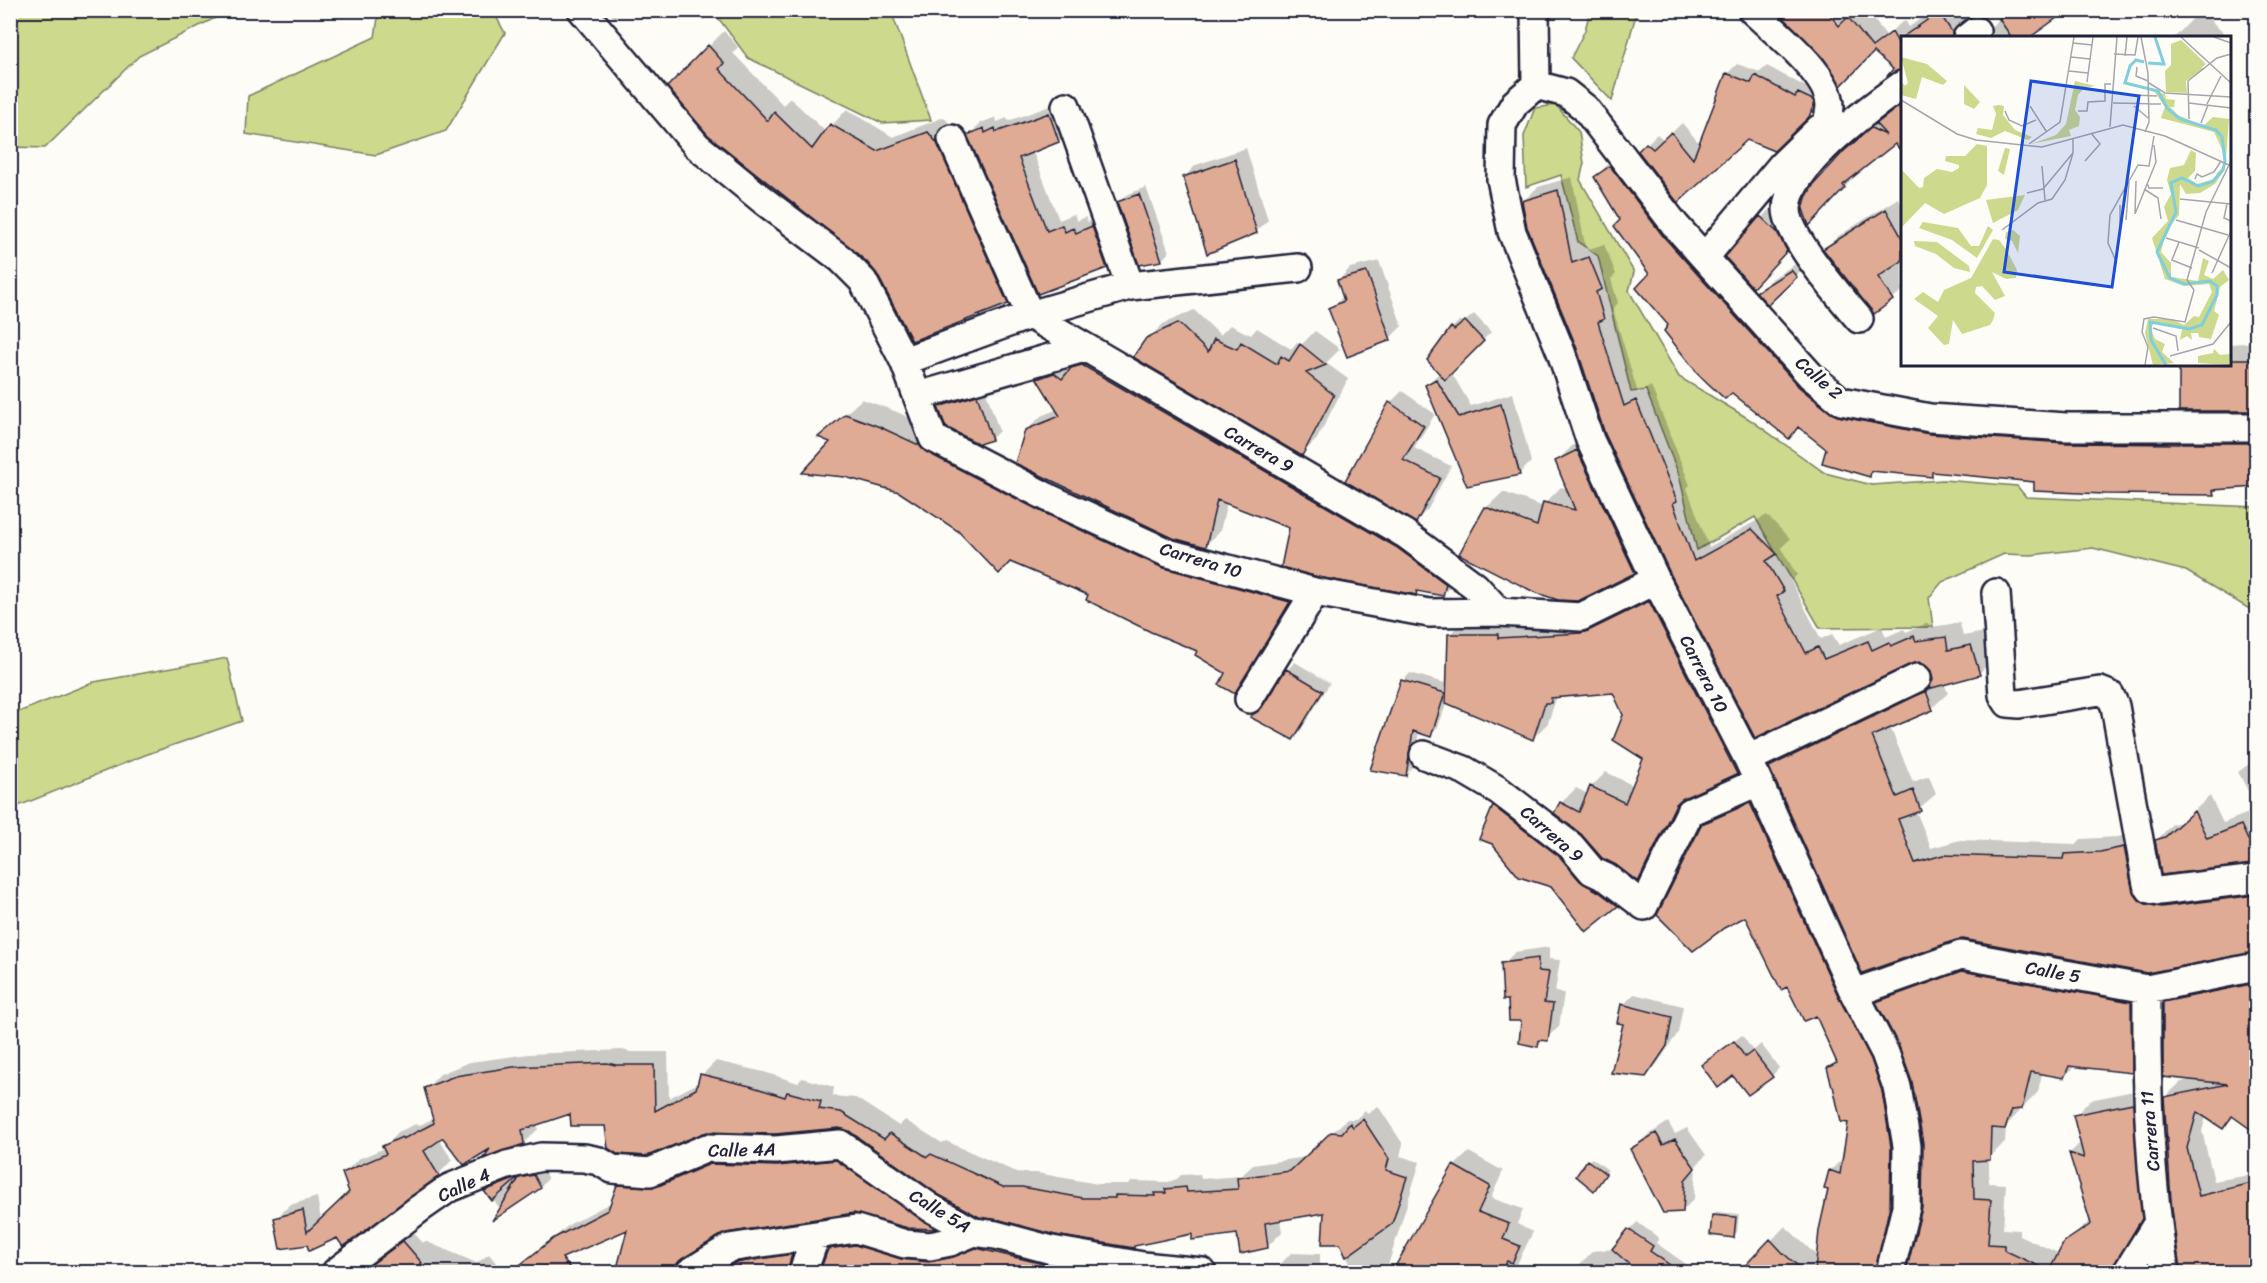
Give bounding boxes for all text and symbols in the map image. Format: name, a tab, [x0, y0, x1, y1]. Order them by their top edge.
inset map	[1901, 36, 2231, 366]
street label: Calle 2	[1788, 348, 1850, 408]
street label: Carrera 9	[1218, 416, 1300, 482]
street label: Carrera 10	[1156, 532, 1246, 588]
street label: Carrera 10	[1671, 629, 1737, 719]
street label: Carrera 9	[1513, 797, 1591, 871]
street label: Calle 5	[2023, 951, 2083, 993]
street label: Carrera 11	[2131, 1089, 2169, 1173]
street label: Calle 4A	[708, 1133, 776, 1167]
street label: Calle 4	[432, 1159, 496, 1211]
street label: Calle 5A	[903, 1180, 977, 1242]

